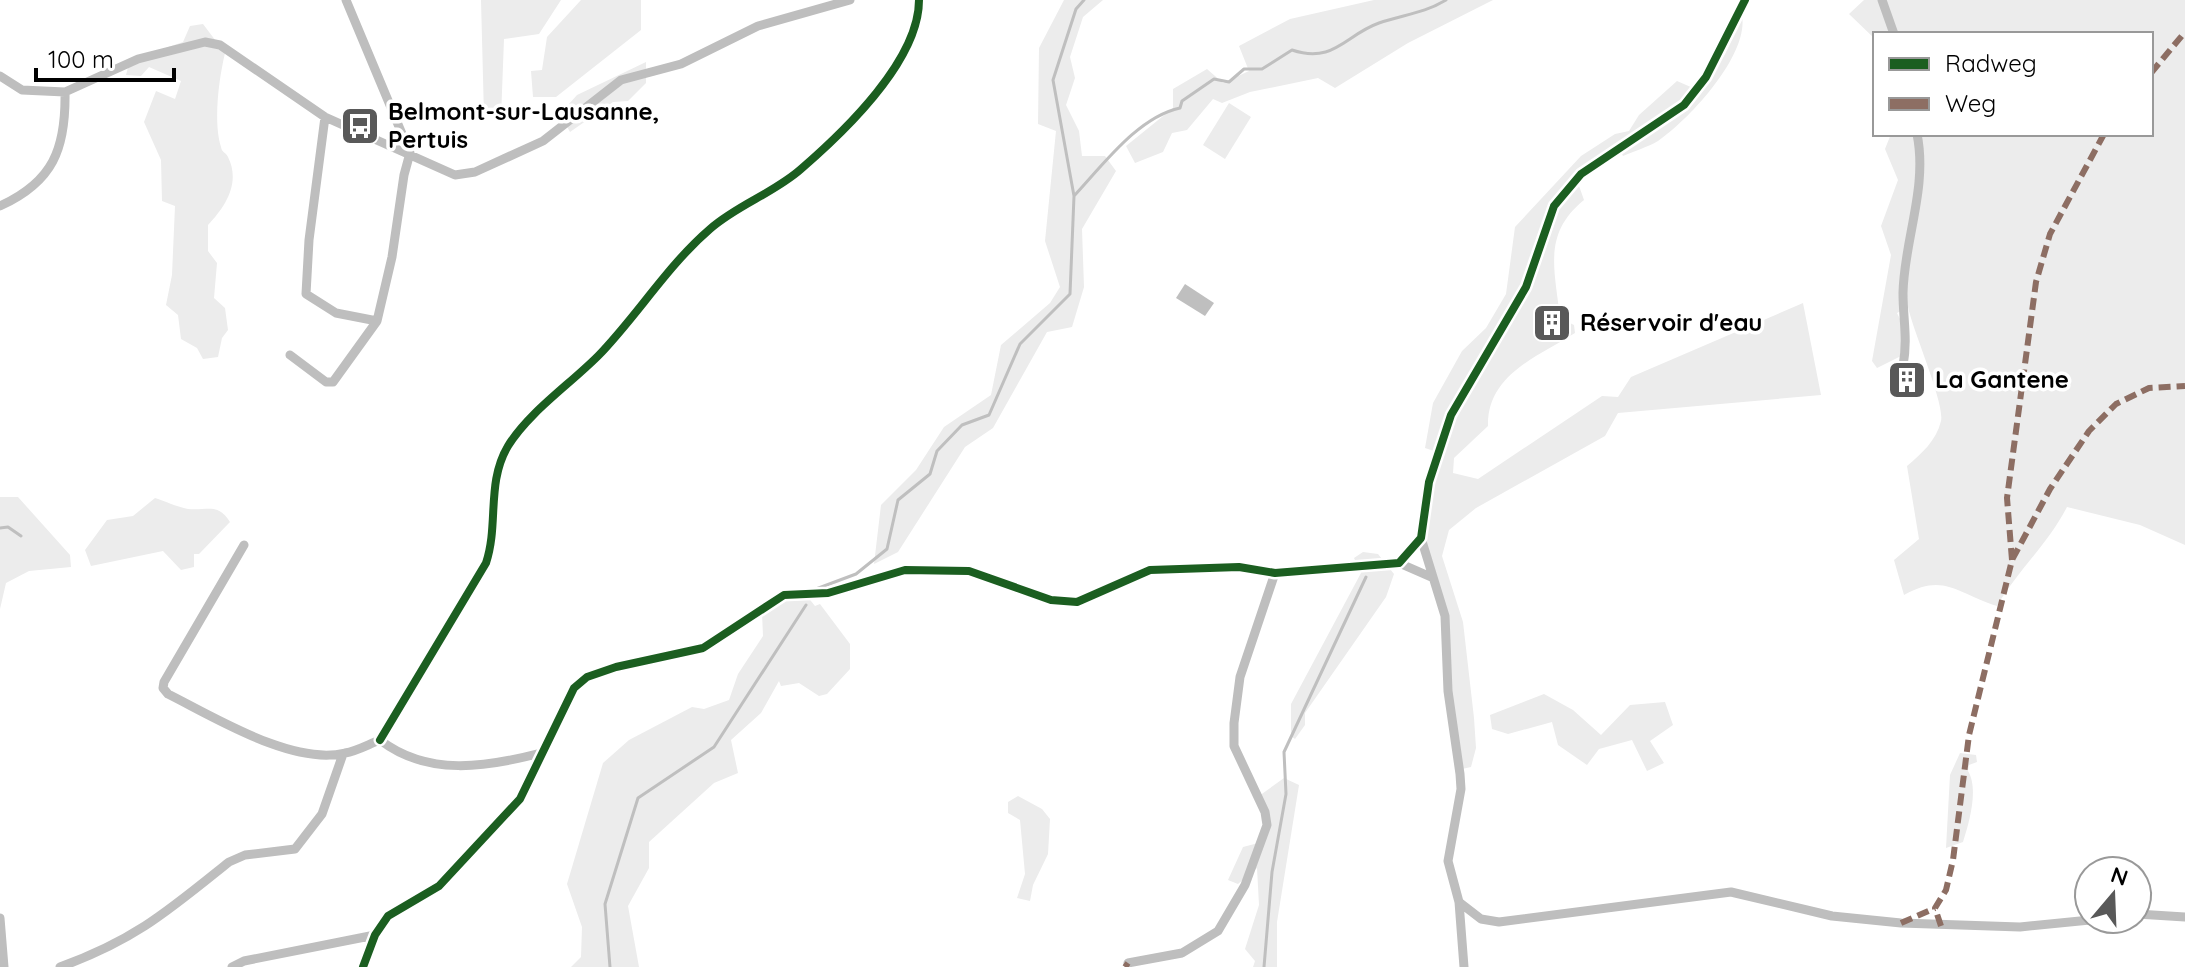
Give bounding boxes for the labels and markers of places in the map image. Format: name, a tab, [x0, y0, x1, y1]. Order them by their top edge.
place label: Belmont-sur-Lausanne, Pertuis	[388, 96, 659, 154]
bus stop icon: Belmont-sur-Lausanne, Pertuis	[339, 105, 381, 147]
building icon: Réservoir d'eau	[1531, 302, 1573, 344]
place label: Réservoir d'eau	[1580, 307, 1762, 337]
building icon: La Gantene	[1886, 359, 1928, 401]
place label: La Gantene	[1935, 364, 2069, 394]

